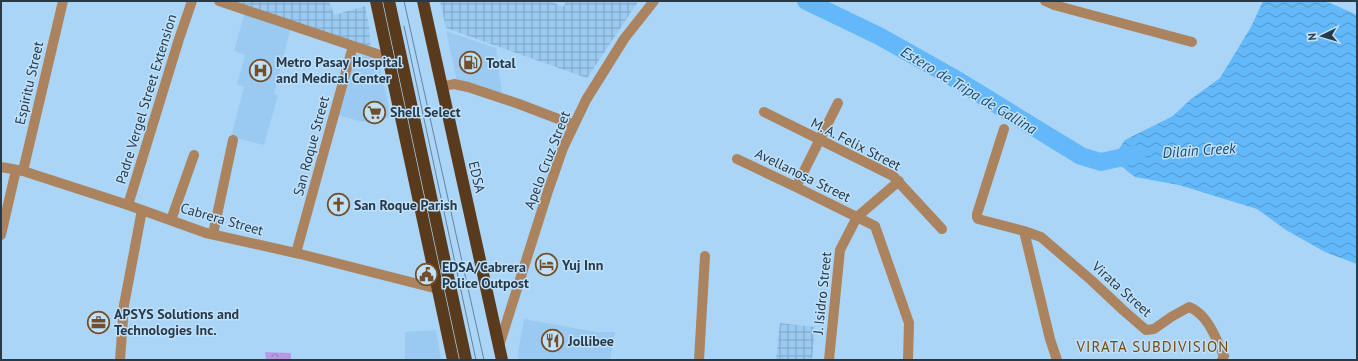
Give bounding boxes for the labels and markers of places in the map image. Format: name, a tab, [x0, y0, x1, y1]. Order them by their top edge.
fuel station icon: Total	[458, 50, 484, 76]
place label: Metro Pasay Hospital and Medical Center	[276, 53, 403, 87]
place label: Total	[486, 54, 517, 72]
hospital icon: Metro Pasay Hospital and Medical Center	[248, 57, 274, 83]
supermarket icon: Shell Select	[362, 99, 388, 125]
place label: Shell Select	[390, 103, 461, 121]
church icon: San Roque Parish	[326, 192, 352, 218]
place label: San Roque Parish	[354, 196, 457, 214]
hotel icon: Yuj Inn	[534, 252, 560, 278]
place label: Yuj Inn	[561, 256, 603, 274]
place label: EDSA/Cabrera Police Outpost	[442, 258, 529, 292]
public building icon: EDSA/Cabrera Police Outpost	[414, 262, 440, 288]
place label: APSYS Solutions and Technologies Inc.	[114, 305, 239, 339]
office icon: APSYS Solutions and Technologies Inc.	[86, 309, 112, 335]
restaurant icon: Jollibee	[539, 328, 565, 354]
place label: Jollibee	[567, 332, 614, 350]

